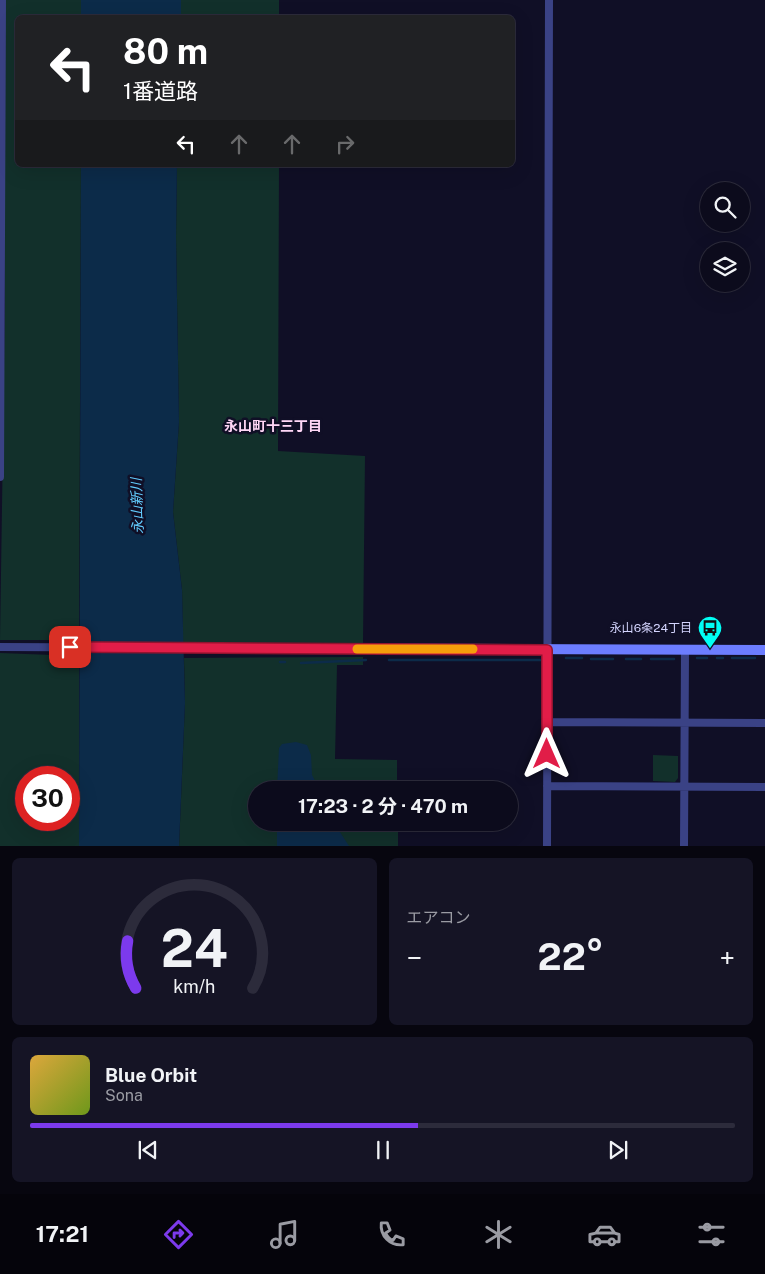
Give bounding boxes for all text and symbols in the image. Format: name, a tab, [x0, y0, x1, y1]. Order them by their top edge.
text: 80 m	[123, 31, 208, 72]
icon: left	[40, 35, 105, 100]
text: 1番道路	[123, 78, 198, 104]
icon: left	[172, 130, 200, 158]
icon: ahead	[225, 130, 253, 158]
icon: ahead	[278, 130, 306, 158]
icon: right	[331, 130, 359, 158]
map controls	[700, 182, 750, 292]
button: search	[700, 182, 750, 232]
button: layers	[700, 242, 750, 292]
district label: 永山町十三丁目	[224, 418, 322, 434]
water label: 永山新川	[128, 476, 146, 534]
bus stop icon: 永山6条24丁目	[697, 615, 723, 649]
place label: 永山6条24丁目	[610, 621, 692, 635]
pin	[49, 626, 91, 668]
icon: arrive	[56, 633, 84, 661]
position arrow	[520, 727, 572, 779]
speed limit sign: 30	[15, 766, 80, 831]
text: 17:23 · 2 分 · 470 m	[298, 795, 468, 817]
text: エアコン	[407, 908, 471, 927]
text: 24	[161, 918, 228, 979]
text: 22°	[538, 934, 604, 979]
text: −	[407, 941, 422, 974]
text: +	[719, 941, 735, 974]
text: km/h	[173, 976, 215, 997]
text: Blue Orbit	[105, 1064, 197, 1086]
text: Sona	[105, 1086, 143, 1105]
icon: previous	[134, 1136, 162, 1164]
icon: pause	[369, 1136, 397, 1164]
icon: next	[604, 1136, 632, 1164]
icon: directions	[161, 1217, 196, 1252]
icon: music	[267, 1217, 302, 1252]
icon: phone	[374, 1217, 409, 1252]
icon: climate	[481, 1217, 516, 1252]
icon: car	[587, 1217, 622, 1252]
icon: filters	[694, 1217, 729, 1252]
text: 17:21	[36, 1221, 89, 1247]

